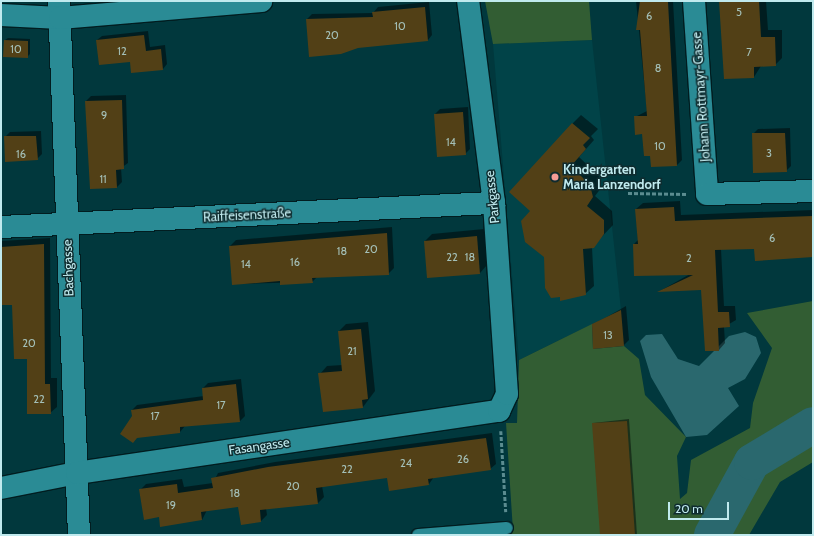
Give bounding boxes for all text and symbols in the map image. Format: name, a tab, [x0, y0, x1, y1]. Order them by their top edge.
house number: 5	[736, 5, 742, 19]
house number: 6	[646, 9, 652, 23]
house number: 10	[394, 19, 406, 33]
house number: 20	[325, 28, 339, 42]
street label: Johann Rottmayr-Gasse	[689, 32, 713, 162]
house number: 10	[10, 42, 22, 56]
house number: 12	[117, 44, 127, 58]
house number: 7	[746, 45, 752, 59]
house number: 8	[655, 61, 661, 75]
house number: 9	[101, 108, 107, 122]
house number: 14	[446, 135, 456, 149]
house number: 10	[654, 139, 666, 153]
house number: 3	[766, 146, 772, 160]
house number: 16	[16, 147, 26, 161]
place label: Kindergarten Maria Lanzendorf	[563, 162, 661, 193]
street label: Parkgasse	[481, 170, 503, 224]
house number: 11	[99, 172, 107, 186]
marker: Kindergarten Maria Lanzendorf	[550, 172, 560, 182]
street label: Raiffeisenstraße	[203, 205, 291, 225]
house number: 6	[769, 231, 775, 245]
street label: Bachgasse	[59, 239, 77, 297]
house number: 20	[364, 242, 378, 256]
house number: 18	[337, 244, 347, 258]
house number: 22	[446, 250, 458, 264]
house number: 18	[465, 250, 475, 264]
house number: 2	[686, 251, 692, 265]
house number: 16	[290, 255, 300, 269]
house number: 14	[241, 257, 251, 271]
house number: 13	[603, 328, 613, 342]
house number: 20	[22, 336, 36, 350]
house number: 21	[347, 344, 357, 358]
house number: 22	[33, 392, 45, 406]
house number: 17	[216, 398, 226, 412]
house number: 17	[150, 409, 160, 423]
street label: Fasangasse	[228, 434, 290, 458]
house number: 26	[457, 452, 469, 466]
house number: 24	[400, 456, 412, 470]
house number: 22	[341, 462, 353, 476]
house number: 20	[286, 479, 300, 493]
house number: 18	[230, 486, 240, 500]
scale bar	[670, 494, 731, 520]
house number: 19	[166, 498, 176, 512]
text: 20 m	[675, 501, 703, 516]

